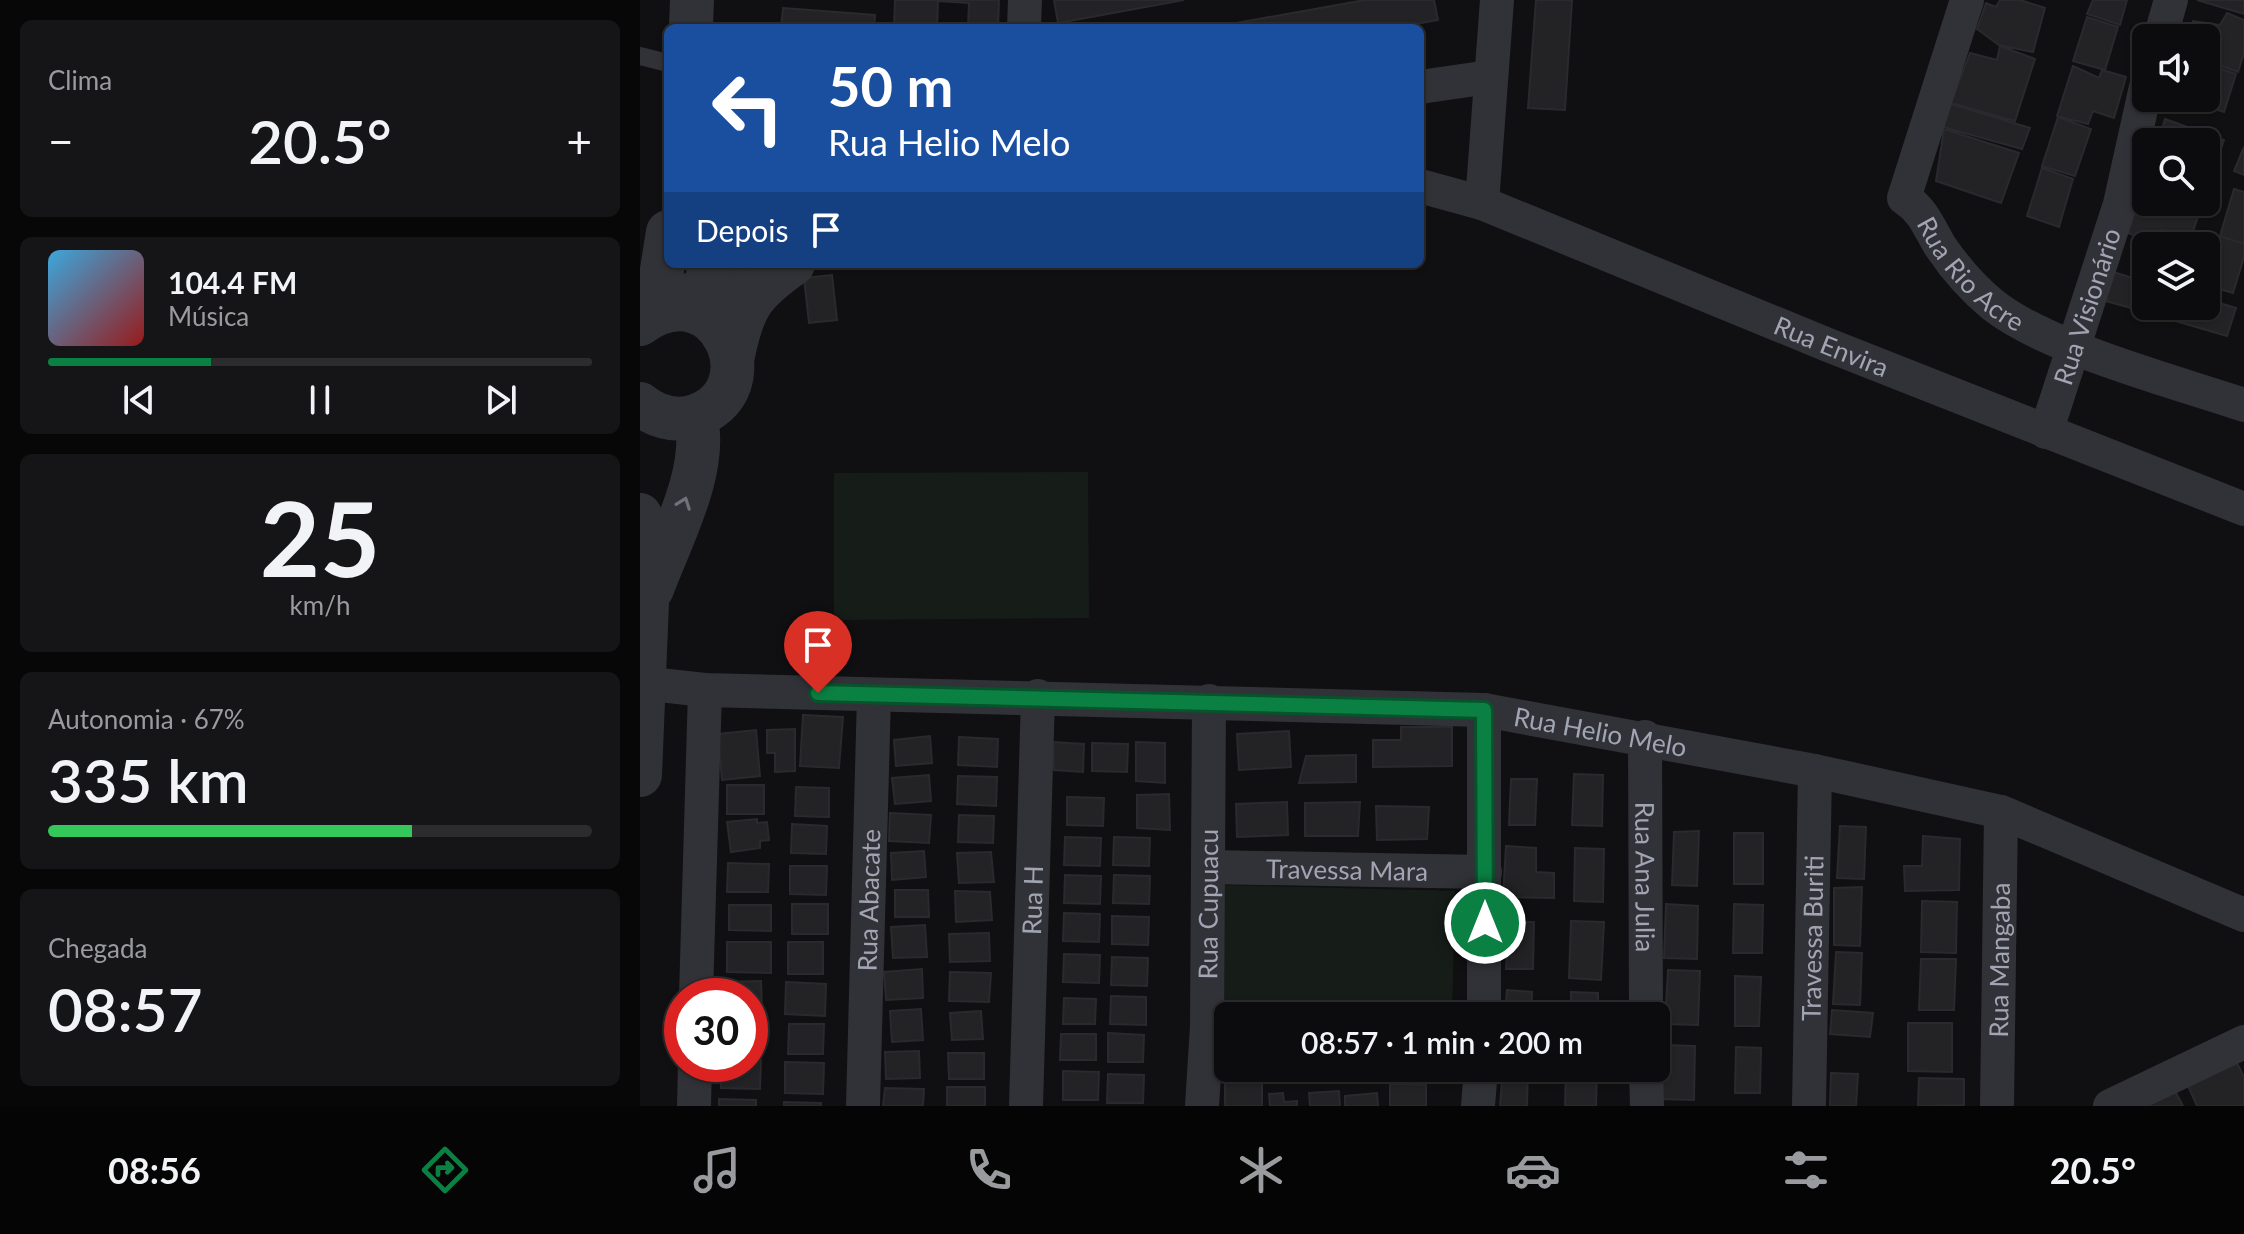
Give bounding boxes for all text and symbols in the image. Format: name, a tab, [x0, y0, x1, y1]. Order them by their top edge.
map controls	[2132, 24, 2220, 320]
button: sound	[2132, 24, 2220, 112]
text: 50 m	[828, 52, 953, 119]
icon: left	[696, 56, 800, 160]
text: Clima	[48, 64, 112, 96]
text: 20.5°	[248, 105, 392, 177]
text: −	[48, 115, 74, 167]
text: +	[566, 115, 592, 167]
text: Rua Helio Melo	[828, 120, 1070, 164]
button: search	[2132, 128, 2220, 216]
icon: arrive	[804, 208, 848, 252]
street label: Rua Rio Acre	[1911, 211, 2030, 338]
text: Depois	[696, 212, 788, 248]
street label: Rua Visionário	[2046, 224, 2127, 389]
button: layers	[2132, 232, 2220, 320]
text: 104.4 FM	[168, 264, 297, 300]
text: Música	[168, 300, 249, 332]
street label: Rua Envira	[1770, 309, 1893, 383]
icon: previous	[117, 378, 161, 422]
icon: pause	[298, 378, 342, 422]
icon: next	[479, 378, 523, 422]
text: 25	[260, 474, 380, 599]
one-way arrow	[674, 497, 690, 511]
text: km/h	[290, 589, 350, 621]
pin	[784, 611, 852, 693]
icon: arrive	[796, 623, 840, 667]
street label: Rua Helio Melo	[1511, 700, 1689, 763]
text: Autonomia · 67%	[48, 703, 245, 735]
text: 335 km	[48, 744, 249, 816]
street label: Rua Ana Julia	[1629, 802, 1662, 952]
street label: Rua Abacate	[851, 829, 886, 972]
street label: Rua Cupuacu	[1191, 829, 1224, 979]
street label: Travessa Mara	[1266, 852, 1428, 887]
street label: Travessa Buriti	[1795, 855, 1829, 1021]
street label: Rua H	[1015, 865, 1049, 935]
position arrow	[1443, 881, 1527, 965]
street label: Rua Mangaba	[1982, 882, 2016, 1038]
text: Chegada	[48, 932, 148, 964]
text: 08:57	[48, 973, 202, 1045]
speed limit sign: 30	[664, 978, 768, 1082]
text: 08:57 · 1 min · 200 m	[1301, 1024, 1583, 1060]
icon: directions	[417, 1142, 473, 1198]
icon: music	[689, 1142, 745, 1198]
icon: phone	[961, 1142, 1017, 1198]
icon: climate	[1233, 1142, 1289, 1198]
icon: car	[1505, 1142, 1561, 1198]
icon: filters	[1778, 1142, 1834, 1198]
text: 08:56	[108, 1148, 201, 1192]
text: 20.5°	[2050, 1148, 2136, 1192]

